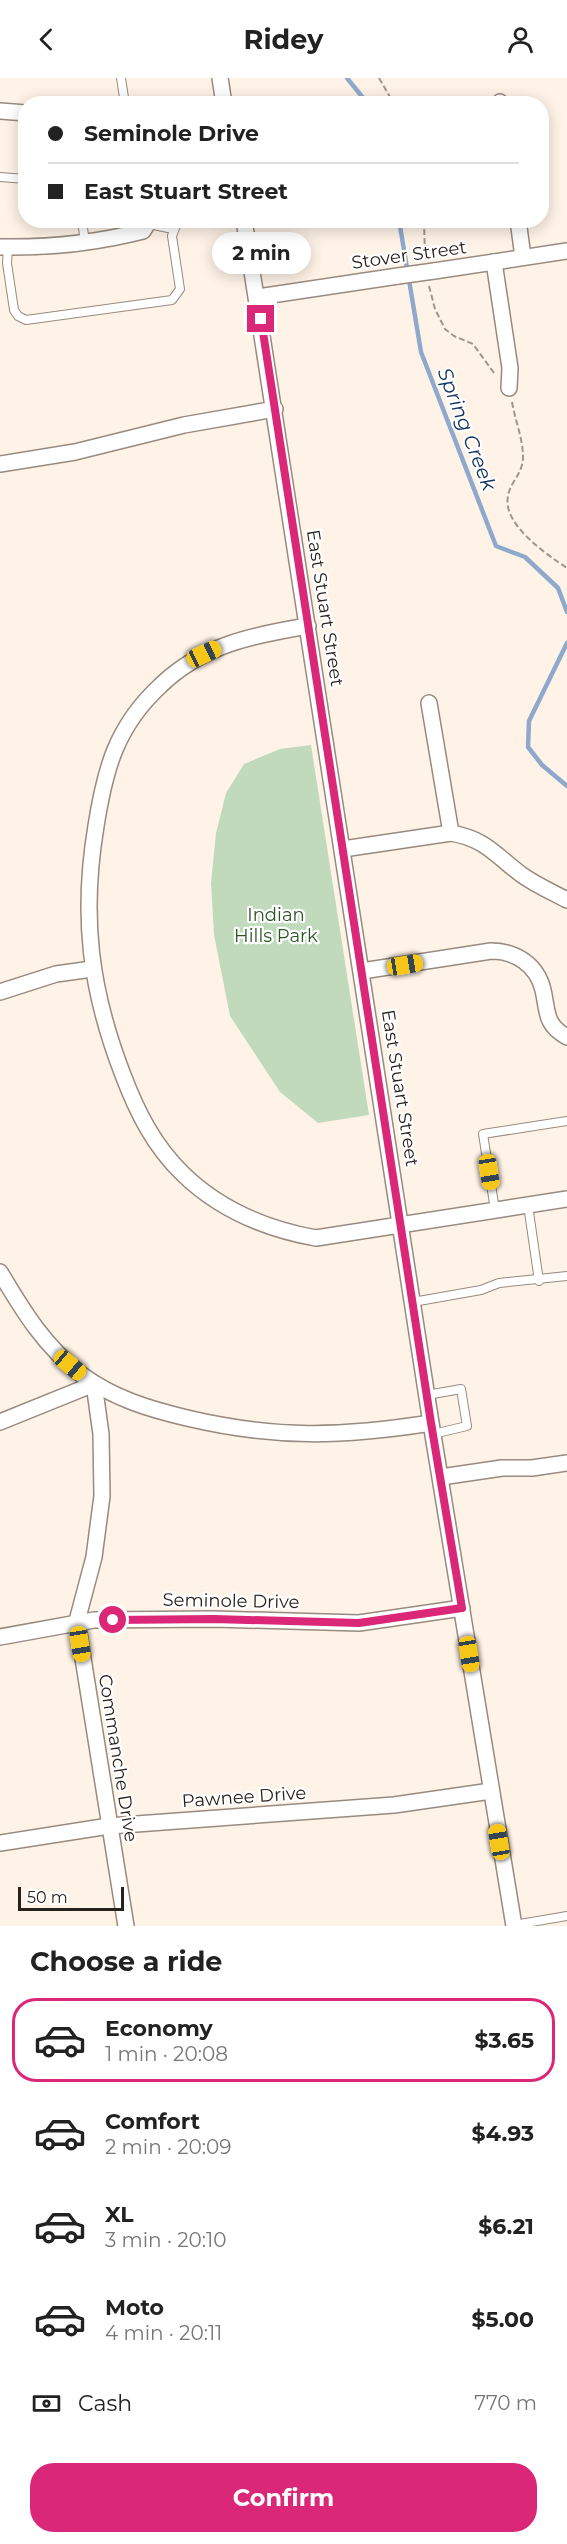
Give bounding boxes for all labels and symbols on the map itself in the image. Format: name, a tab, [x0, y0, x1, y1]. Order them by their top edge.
callout: 2 min	[212, 232, 310, 274]
street label: Stover Street	[350, 236, 468, 274]
route end	[247, 305, 274, 332]
water label: Spring Creek	[433, 364, 502, 495]
street label: East Stuart Street	[302, 528, 348, 688]
car	[184, 638, 224, 670]
park label: Indian Hills Park	[234, 904, 318, 947]
car	[386, 953, 424, 977]
street label: East Stuart Street	[377, 1008, 423, 1168]
car	[477, 1153, 501, 1191]
car	[50, 1347, 90, 1383]
street label: Seminole Drive	[162, 1589, 300, 1613]
route start	[99, 1606, 126, 1633]
car	[68, 1625, 92, 1663]
car	[457, 1635, 481, 1673]
street label: Commanche Drive	[94, 1673, 142, 1844]
street label: Pawnee Drive	[181, 1782, 307, 1812]
car	[487, 1823, 511, 1861]
scale bar	[18, 1884, 124, 1912]

